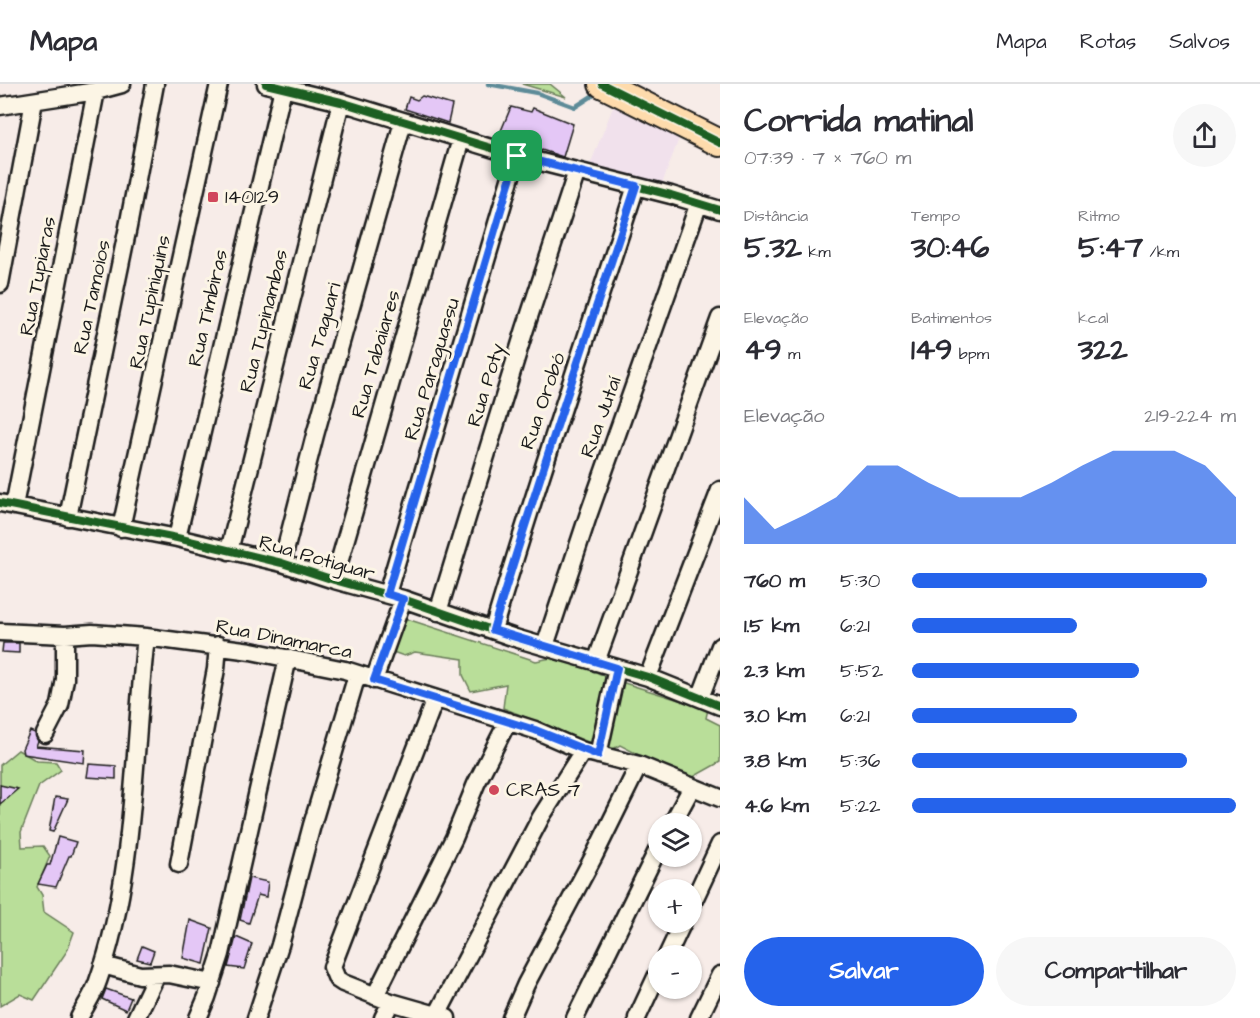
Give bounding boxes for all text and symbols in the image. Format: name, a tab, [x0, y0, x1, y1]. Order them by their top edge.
text: Mapa	[30, 22, 97, 61]
text: Mapa	[996, 27, 1047, 56]
text: Rotas	[1080, 27, 1136, 56]
text: Salvos	[1169, 27, 1230, 56]
text: Corrida matinal	[744, 98, 974, 144]
button: share	[1173, 104, 1236, 167]
pin	[491, 130, 542, 181]
icon: arrive	[500, 139, 533, 172]
text: 07:39 · 7 × 760 m	[744, 144, 911, 172]
place label: 140129	[225, 183, 279, 211]
marker: 140129	[206, 190, 220, 204]
text: Distância	[744, 205, 808, 227]
text: Tempo	[911, 205, 960, 227]
text: Ritmo	[1078, 205, 1120, 227]
street label: Rua Tupiaras	[13, 214, 63, 338]
text: 5.32	[744, 227, 802, 269]
text: 30:46	[911, 227, 989, 269]
text: 5:47	[1078, 227, 1143, 269]
street label: Rua Tupiniquins	[122, 233, 178, 371]
street label: Rua Tamoios	[66, 237, 118, 357]
text: km	[802, 241, 831, 263]
text: /km	[1143, 241, 1179, 263]
street label: Rua Timbiras	[181, 247, 235, 369]
street label: Rua Tupinambas	[233, 247, 295, 395]
street label: Rua Taguari	[291, 279, 350, 393]
street label: Rua Tabaiares	[344, 287, 408, 421]
street label: Rua Paraguassu	[397, 294, 468, 444]
text: Elevação	[744, 307, 808, 329]
text: Batimentos	[911, 307, 992, 329]
text: kcal	[1078, 307, 1109, 329]
text: 49	[744, 329, 782, 371]
text: 149	[911, 329, 952, 371]
text: 322	[1078, 329, 1128, 371]
street label: Rua Poty	[460, 340, 513, 430]
text: m	[782, 343, 800, 365]
text: bpm	[952, 343, 989, 365]
street label: Rua Orobó	[513, 349, 573, 453]
street label: Rua Jutaí	[573, 372, 629, 462]
text: Elevação	[744, 402, 824, 430]
text: 219–224 m	[1144, 402, 1236, 430]
street label: Rua Potiguar	[255, 528, 378, 589]
text: 760 m	[744, 567, 805, 595]
text: 5:30	[840, 567, 880, 595]
street label: Rua Dinamarca	[213, 612, 355, 666]
text: 1.5 km	[744, 612, 799, 640]
text: 6:21	[840, 612, 870, 640]
text: 2.3 km	[744, 657, 804, 685]
text: 5:52	[840, 657, 883, 685]
text: 3.0 km	[744, 702, 805, 730]
text: 6:21	[840, 702, 870, 730]
text: 3.8 km	[744, 747, 806, 775]
text: 5:36	[840, 747, 880, 775]
place label: CRAS 7	[506, 776, 580, 804]
marker: CRAS 7	[487, 783, 501, 797]
text: 4.6 km	[744, 792, 809, 820]
text: 5:22	[840, 792, 880, 820]
map controls	[648, 813, 702, 999]
button: layers	[648, 813, 702, 867]
button: +	[648, 879, 702, 933]
button: Salvar	[744, 937, 984, 1006]
button: Compartilhar	[996, 937, 1236, 1006]
button: −	[648, 945, 702, 999]

